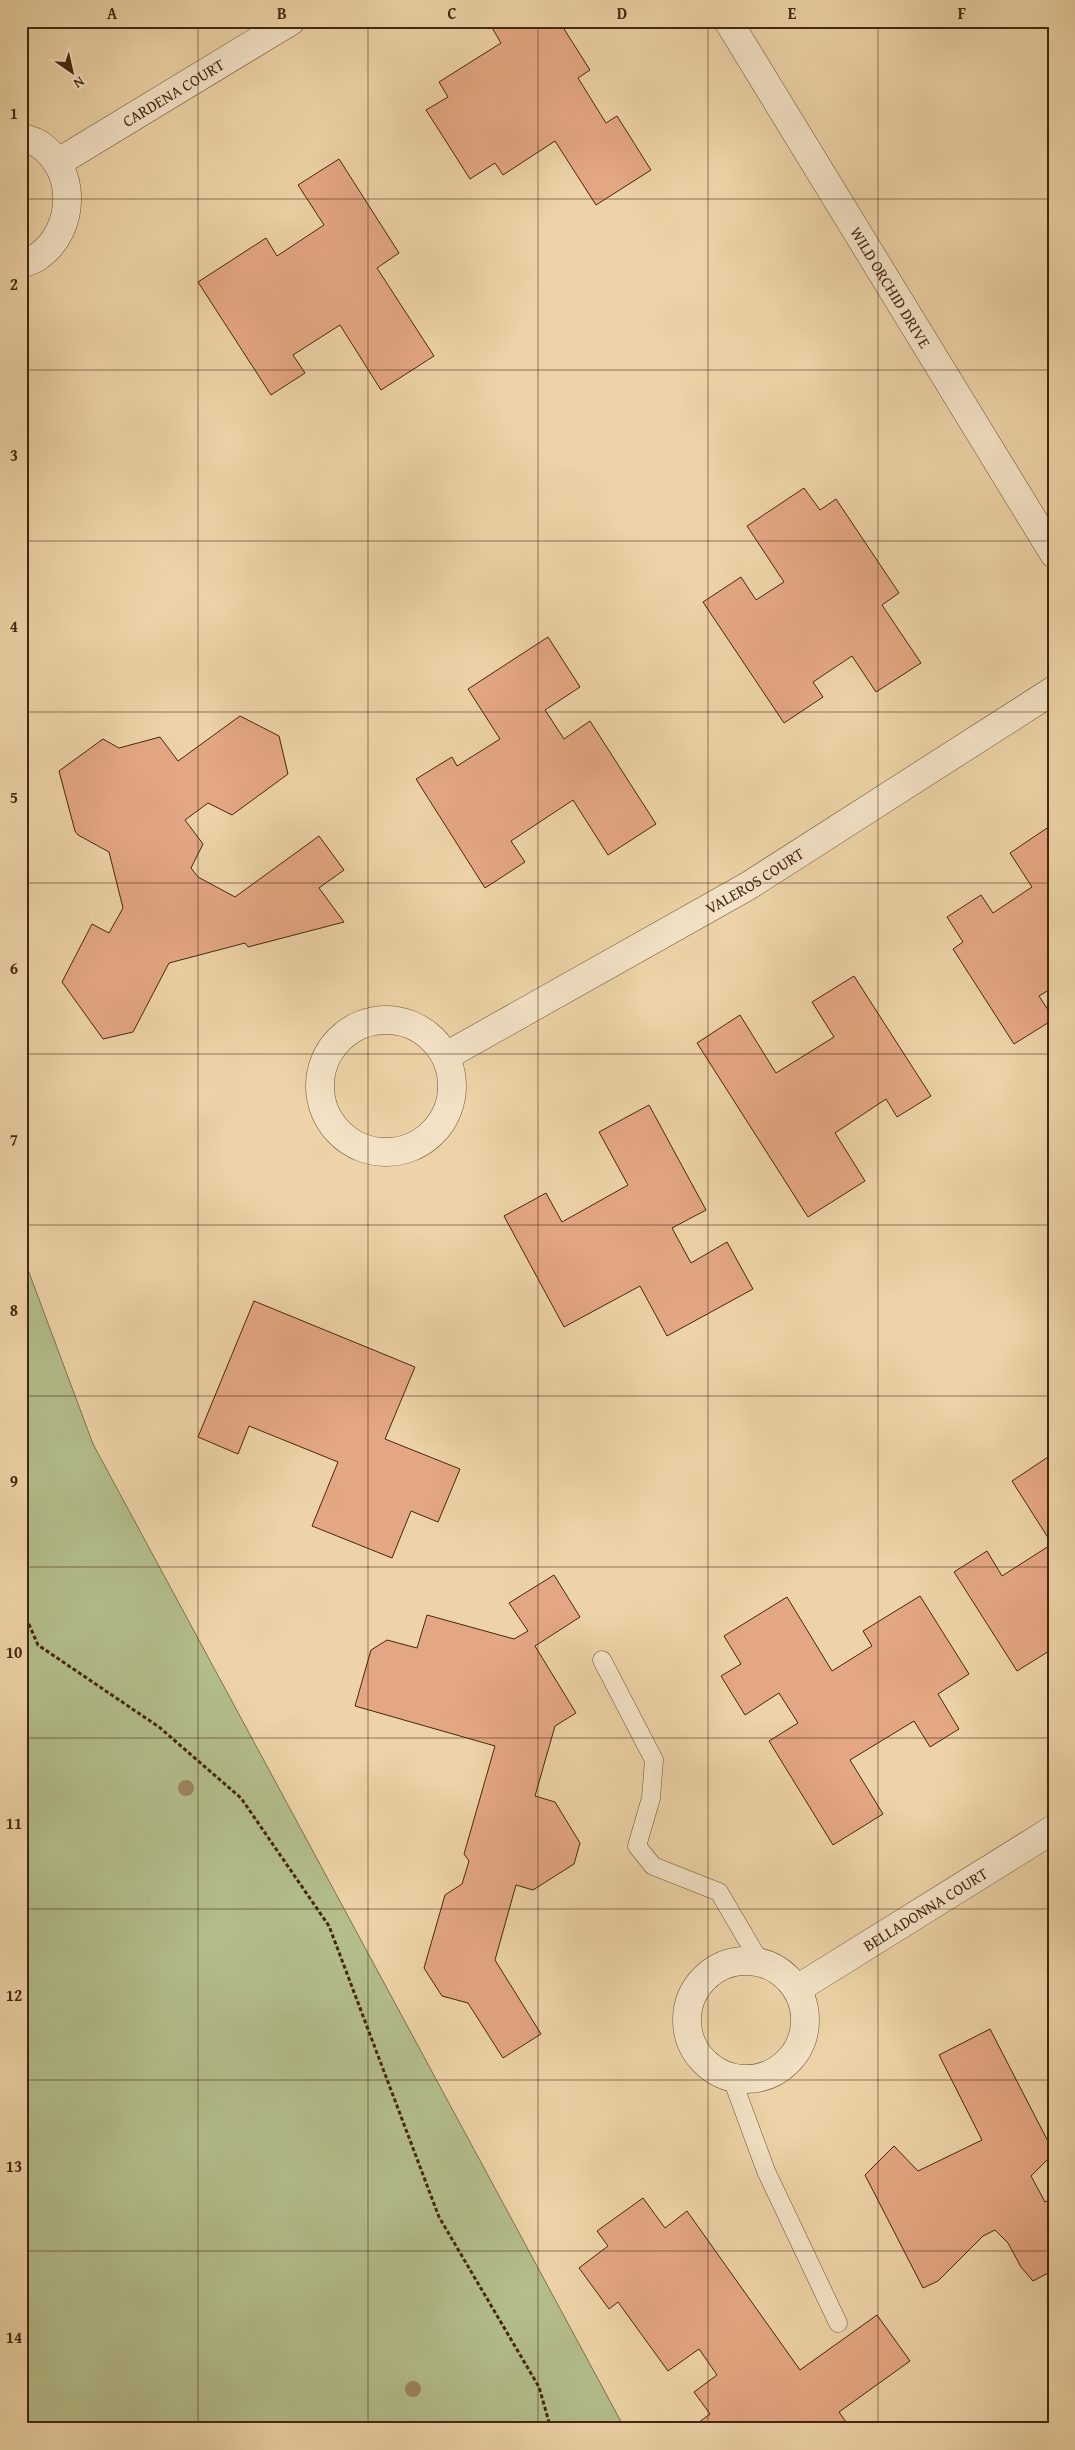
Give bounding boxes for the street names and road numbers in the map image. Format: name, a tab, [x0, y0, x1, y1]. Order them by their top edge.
street label: CARDENA COURT	[118, 52, 229, 133]
street label: WILD ORCHID DRIVE	[844, 222, 937, 352]
street label: VALEROS COURT	[701, 841, 809, 920]
street label: BELLADONNA COURT	[858, 1861, 992, 1957]

